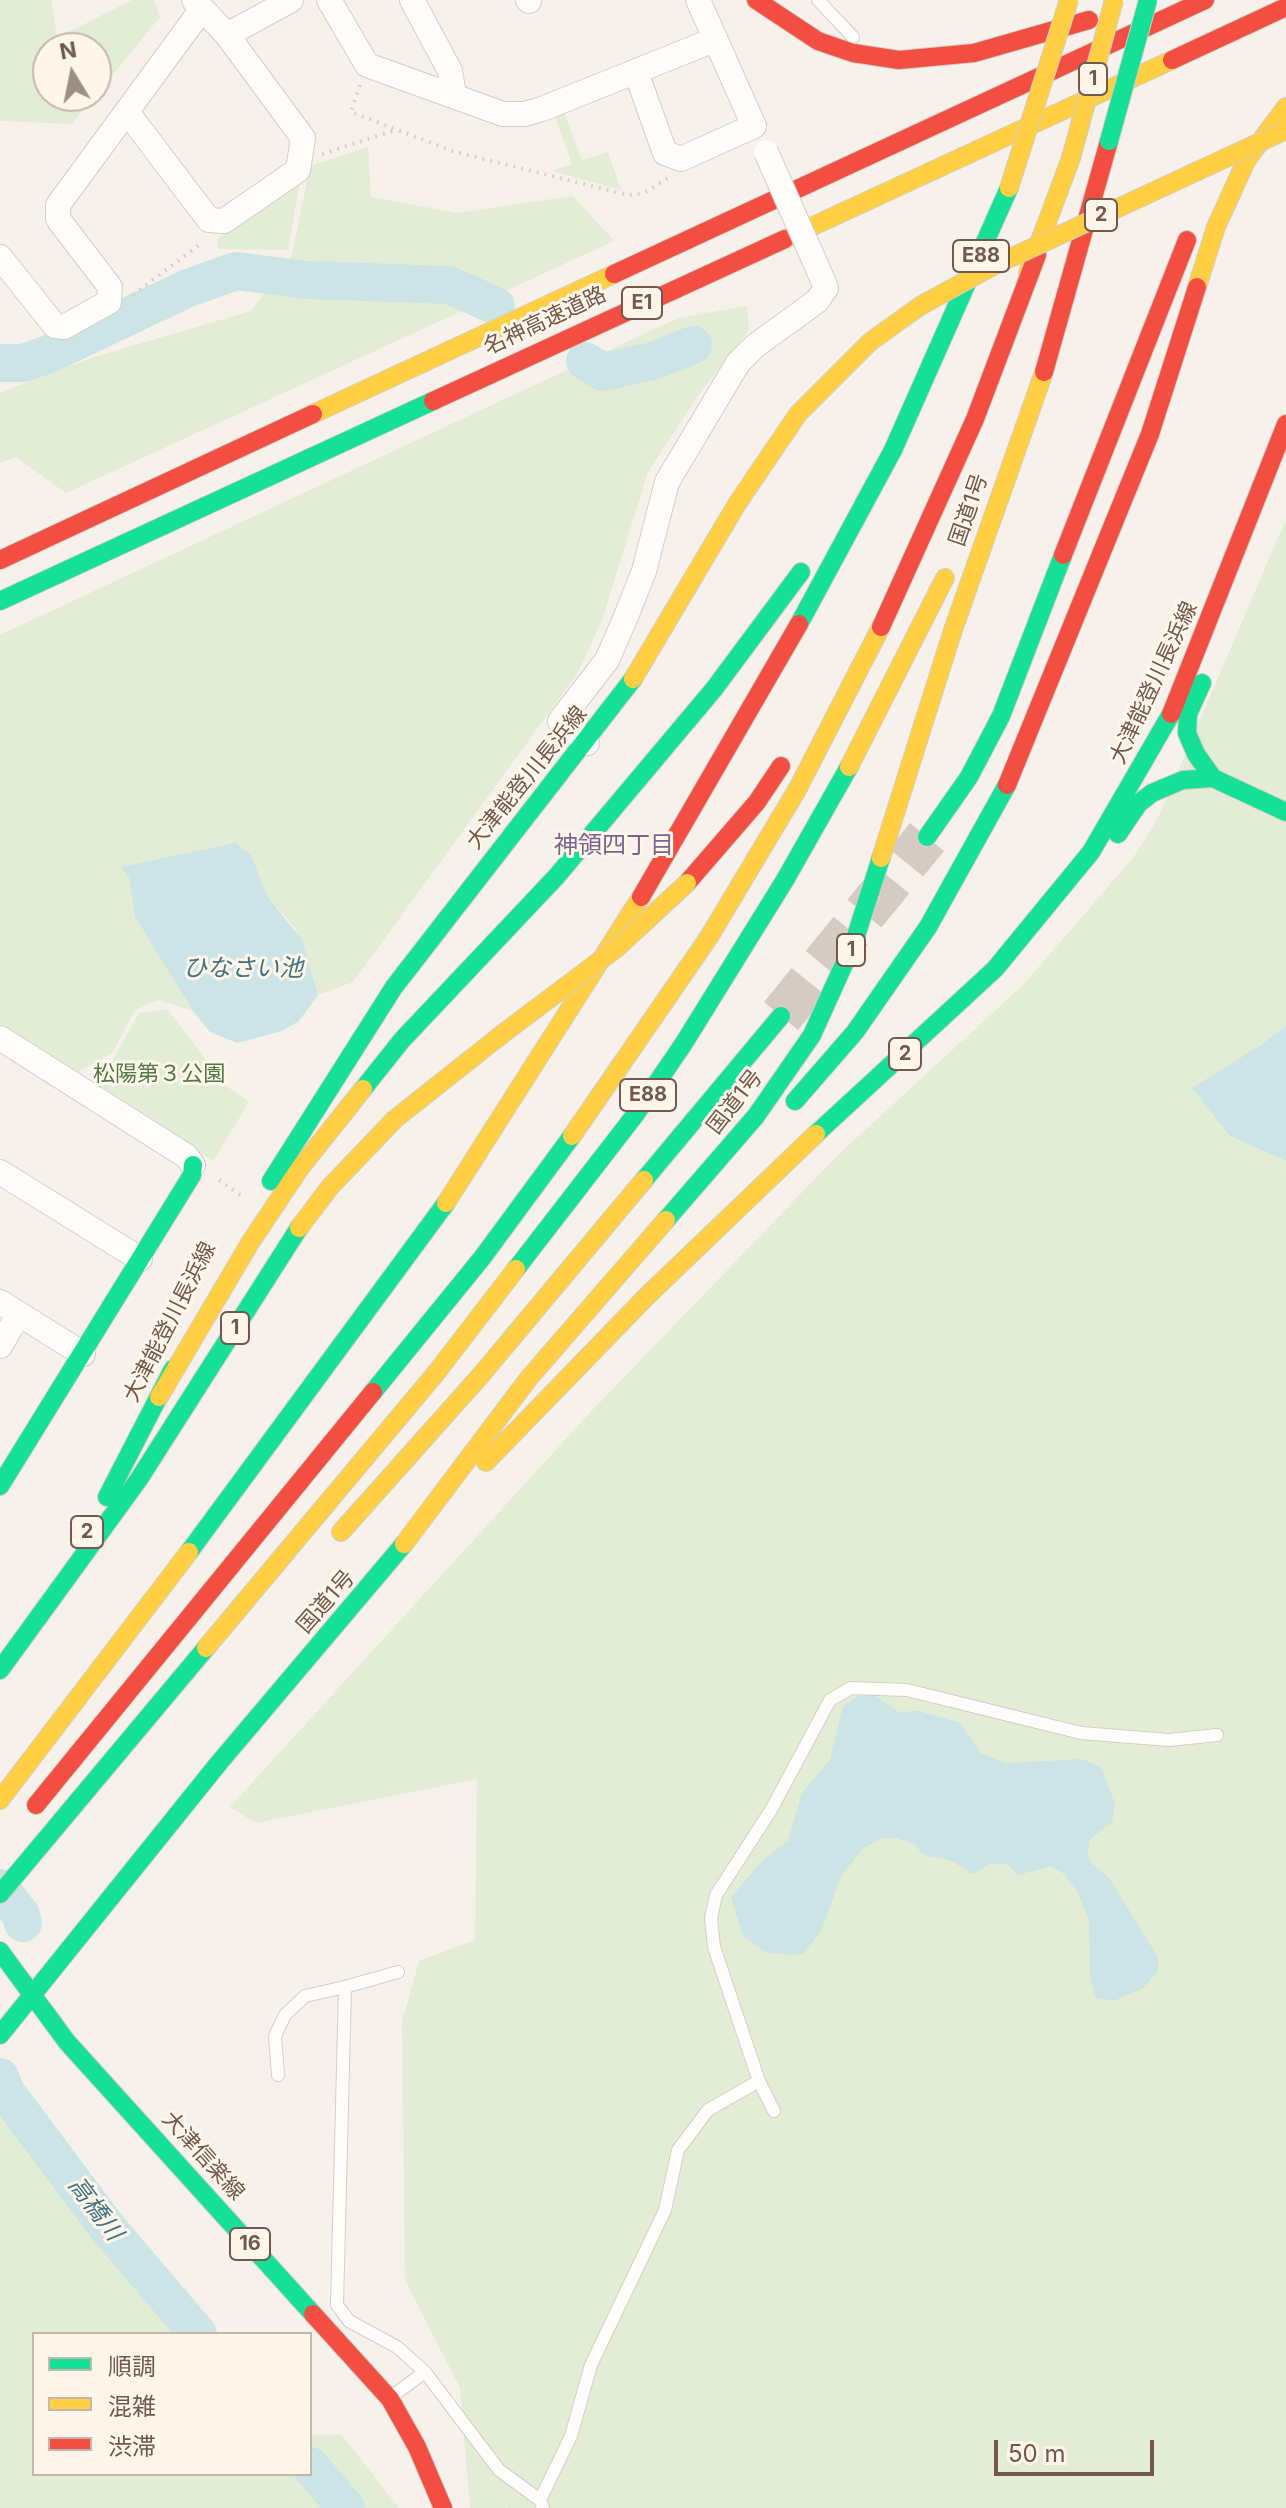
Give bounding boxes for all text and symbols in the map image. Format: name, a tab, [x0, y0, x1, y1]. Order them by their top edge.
north arrow	[32, 32, 112, 112]
text: N	[58, 36, 79, 65]
road number: 1	[1079, 63, 1107, 95]
road number: 2	[1085, 199, 1117, 231]
road number: E88	[953, 240, 1009, 272]
street label: 名神高速道路	[480, 281, 610, 361]
road number: E1	[622, 287, 662, 319]
street label: 国道1号	[944, 470, 994, 550]
street label: 大津能登川長浜線	[1105, 598, 1203, 768]
street label: 大津能登川長浜線	[461, 701, 593, 855]
district label: 神領四丁目	[554, 832, 674, 860]
road number: 1	[837, 934, 865, 966]
water label: ひなさい池	[183, 955, 303, 983]
road number: 2	[889, 1038, 921, 1070]
park label: 松陽第３公園	[93, 1061, 225, 1087]
street label: 国道1号	[702, 1064, 768, 1140]
road number: E88	[620, 1079, 676, 1111]
street label: 大津能登川長浜線	[118, 1238, 222, 1406]
road number: 1	[221, 1312, 249, 1344]
road number: 2	[71, 1516, 103, 1548]
street label: 国道1号	[291, 1565, 361, 1639]
street label: 大津信楽線	[156, 2106, 250, 2206]
water label: 高橋川	[62, 2172, 128, 2246]
road number: 16	[230, 2228, 270, 2260]
legend	[32, 2332, 312, 2476]
text: 順調	[108, 2352, 156, 2381]
text: 混雑	[108, 2392, 156, 2421]
scale bar	[998, 2424, 1158, 2474]
text: 渋滞	[108, 2432, 156, 2461]
text: 50 m	[1008, 2439, 1066, 2468]

